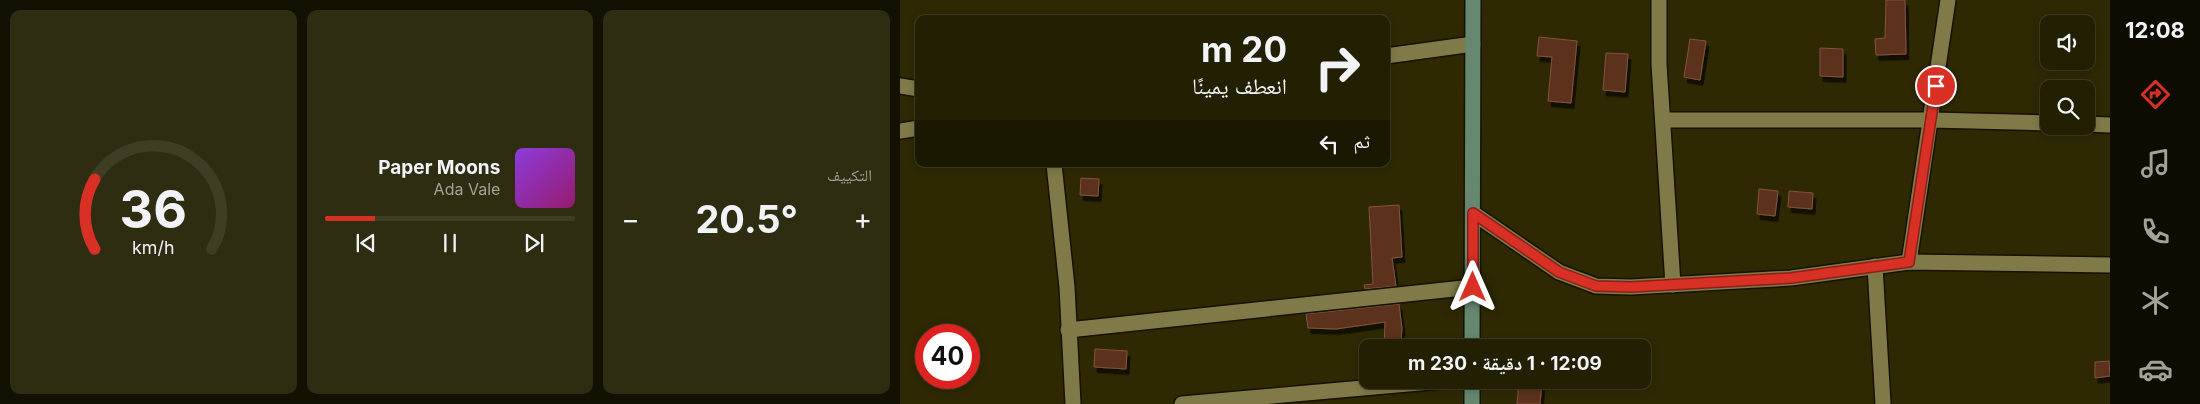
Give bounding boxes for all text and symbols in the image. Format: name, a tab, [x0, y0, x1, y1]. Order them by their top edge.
map controls	[2040, 15, 2095, 135]
button: sound	[2040, 15, 2095, 70]
text: 12:08	[2125, 17, 2185, 43]
text: 20 m	[1201, 28, 1287, 70]
icon: right	[1305, 35, 1370, 100]
pin	[1915, 65, 1957, 107]
icon: arrive	[1922, 72, 1950, 100]
text: انعطف يمينًا	[1192, 73, 1287, 99]
icon: directions	[2138, 77, 2173, 112]
button: search	[2040, 80, 2095, 135]
icon: left	[1315, 130, 1343, 158]
text: ثم	[1353, 130, 1370, 153]
icon: music	[2138, 146, 2173, 181]
text: Paper Moons	[378, 156, 500, 179]
text: التكييف	[827, 165, 872, 185]
text: 36	[120, 178, 187, 241]
text: Ada Vale	[434, 179, 500, 199]
text: 20.5°	[695, 196, 798, 242]
text: −	[621, 202, 640, 236]
text: +	[853, 202, 872, 236]
icon: phone	[2138, 214, 2173, 249]
icon: previous	[352, 229, 380, 257]
icon: pause	[436, 229, 464, 257]
icon: next	[520, 229, 548, 257]
text: km/h	[132, 237, 175, 258]
position arrow	[1446, 260, 1498, 312]
icon: climate	[2138, 283, 2173, 318]
speed limit sign: 40	[915, 324, 980, 389]
text: 12:09 · 1 دقيقة · 230 m	[1408, 352, 1602, 375]
icon: car	[2138, 352, 2173, 387]

